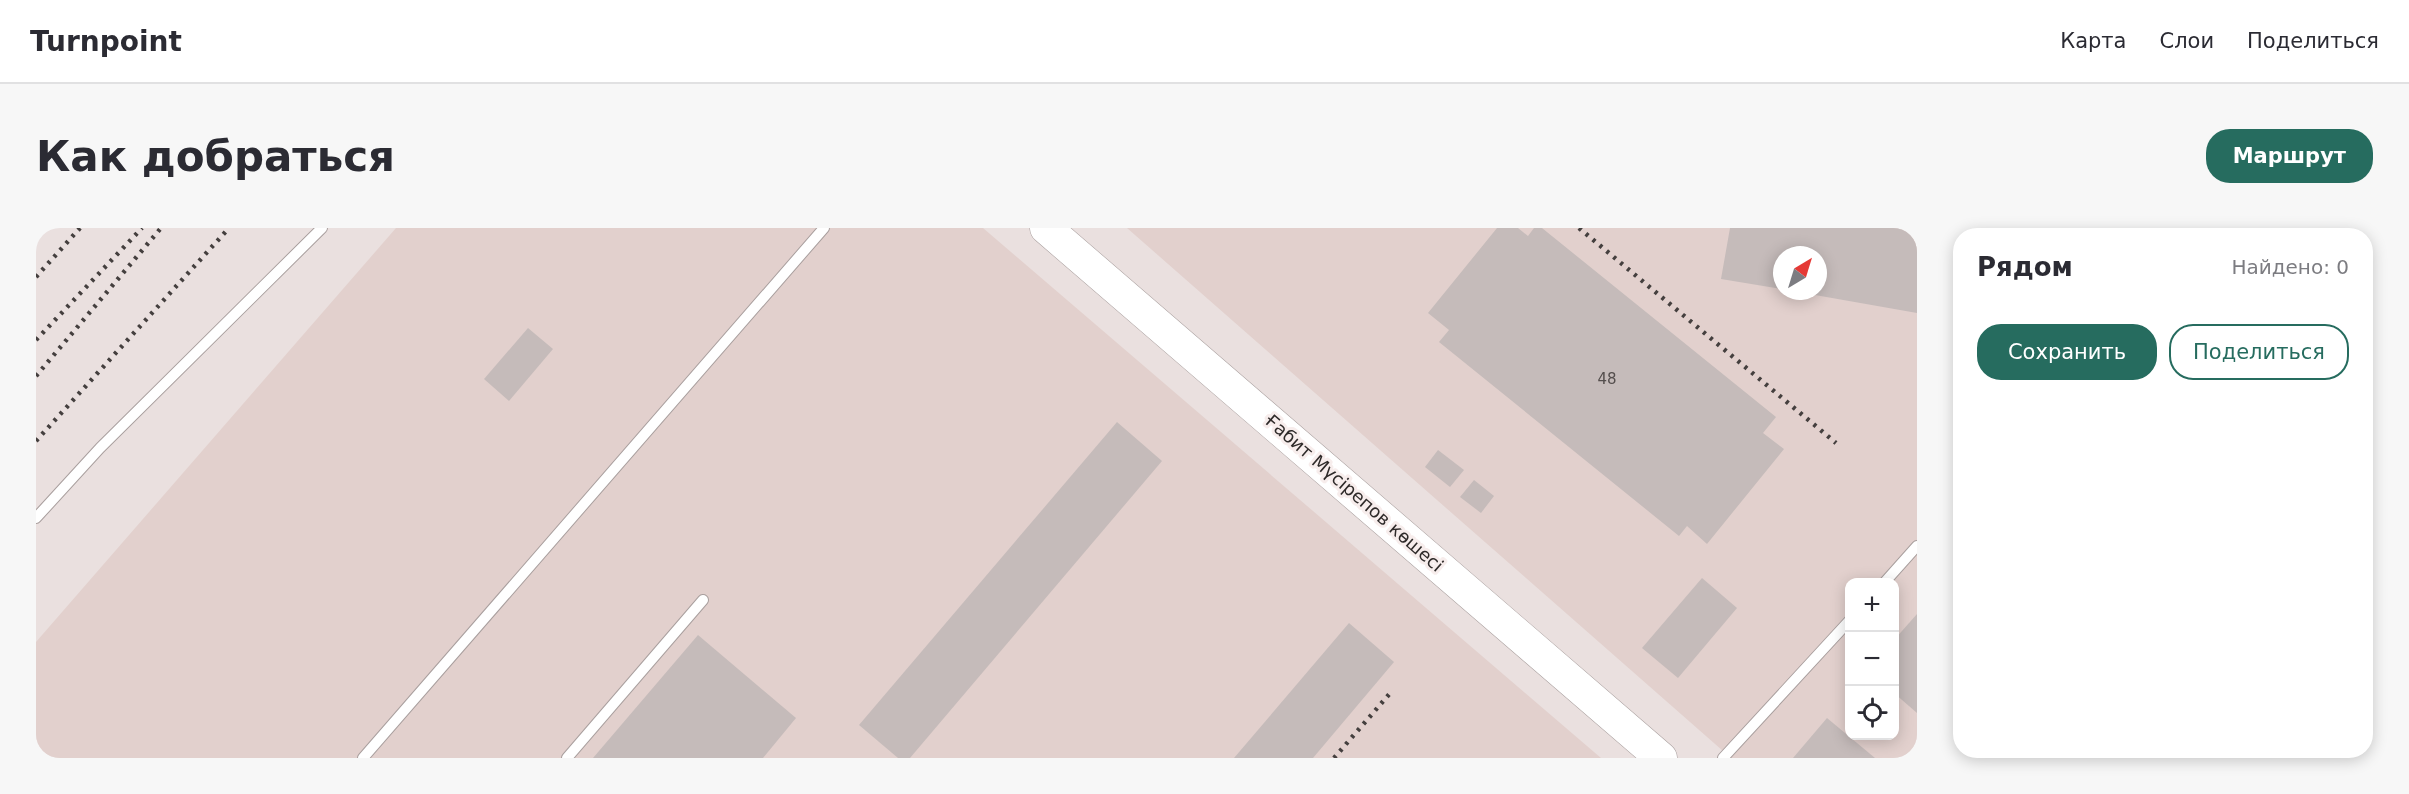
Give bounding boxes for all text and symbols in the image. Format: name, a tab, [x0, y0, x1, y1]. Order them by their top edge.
text: Turnpoint	[30, 25, 182, 58]
text: Карта	[2060, 29, 2126, 53]
text: Слои	[2159, 29, 2214, 53]
text: Поделиться	[2247, 29, 2379, 53]
button: Маршрут	[2206, 129, 2373, 183]
text: Как добраться	[36, 132, 395, 181]
north arrow	[1773, 246, 1827, 300]
text: Рядом	[1977, 252, 2073, 282]
text: Найдено: 0	[2231, 255, 2349, 279]
button: Сохранить	[1977, 324, 2157, 380]
button: Поделиться	[2169, 324, 2349, 380]
house number: 48	[1597, 370, 1617, 388]
street label: Ғабит Мүсірепов көшесі	[1261, 410, 1448, 576]
map controls	[1845, 578, 1899, 740]
button: +	[1845, 578, 1899, 632]
button: −	[1845, 632, 1899, 686]
button: locate	[1845, 686, 1899, 740]

